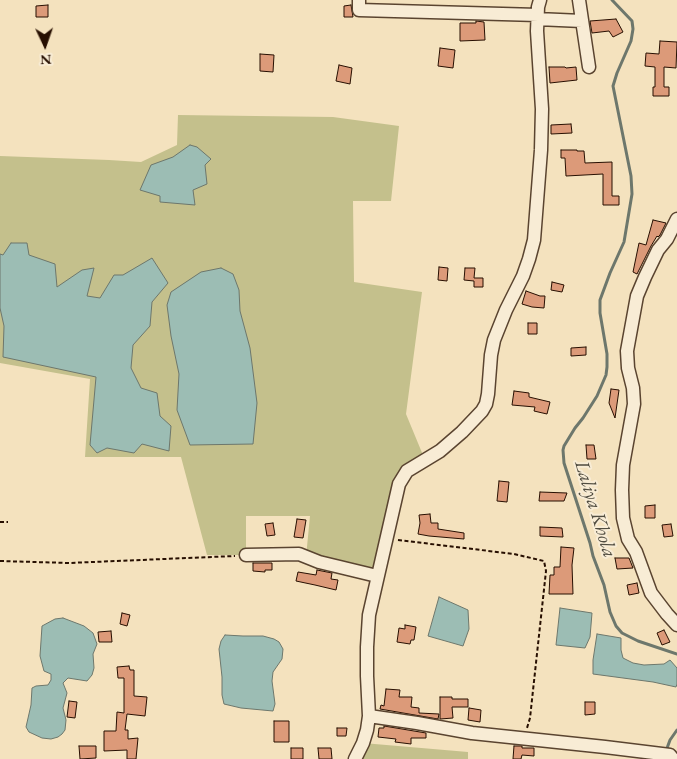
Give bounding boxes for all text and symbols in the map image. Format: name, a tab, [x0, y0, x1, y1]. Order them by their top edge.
north arrow	[20, 20, 70, 70]
text: N	[40, 51, 52, 69]
water label: Laliya Khola	[569, 457, 621, 561]

